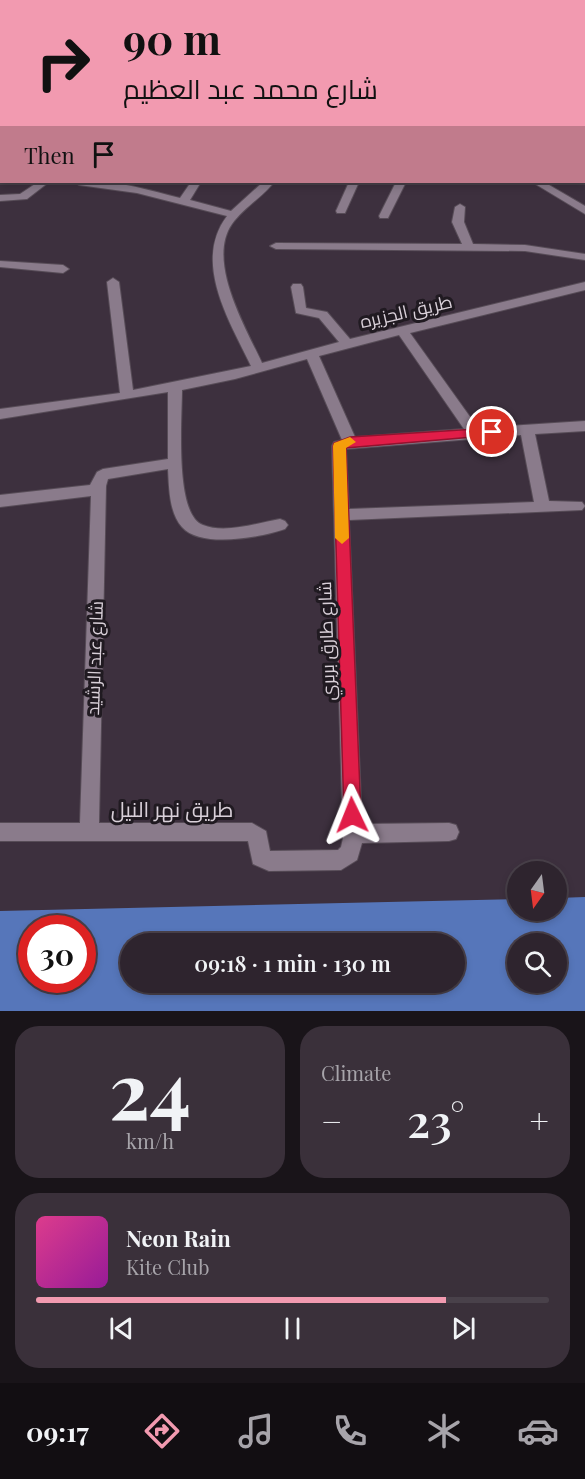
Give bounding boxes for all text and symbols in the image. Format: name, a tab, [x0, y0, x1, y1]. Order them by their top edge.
text: 90 m	[123, 10, 221, 66]
icon: right	[24, 24, 102, 102]
text: شارع محمد عبد العظيم	[123, 70, 378, 106]
icon: arrive	[87, 138, 120, 171]
text: Then	[24, 140, 75, 170]
street label: طريق الجزيره	[358, 289, 455, 334]
pin	[466, 406, 517, 457]
icon: arrive	[475, 415, 508, 448]
street label: شارع طارق بربري	[312, 581, 343, 701]
street label: شارع عبد الرشيد	[80, 600, 109, 716]
position arrow	[320, 783, 384, 847]
street label: طريق نهر النيل	[111, 794, 233, 823]
north arrow	[507, 861, 567, 921]
map controls	[507, 861, 567, 993]
speed limit sign: 30	[18, 915, 96, 993]
button: search	[507, 933, 567, 993]
text: 09:18 · 1 min · 130 m	[194, 948, 391, 978]
text: 24	[109, 1036, 191, 1140]
text: Climate	[321, 1059, 391, 1086]
text: 23°	[407, 1089, 465, 1149]
text: −	[321, 1098, 342, 1142]
text: +	[530, 1098, 549, 1142]
text: km/h	[126, 1127, 174, 1154]
text: Neon Rain	[126, 1223, 231, 1253]
text: Kite Club	[126, 1253, 210, 1280]
icon: previous	[105, 1312, 138, 1345]
icon: pause	[276, 1312, 309, 1345]
icon: next	[447, 1312, 480, 1345]
icon: directions	[141, 1410, 183, 1452]
icon: music	[235, 1410, 277, 1452]
icon: phone	[329, 1410, 371, 1452]
icon: climate	[423, 1410, 465, 1452]
icon: car	[517, 1410, 559, 1452]
text: 09:17	[26, 1413, 89, 1449]

